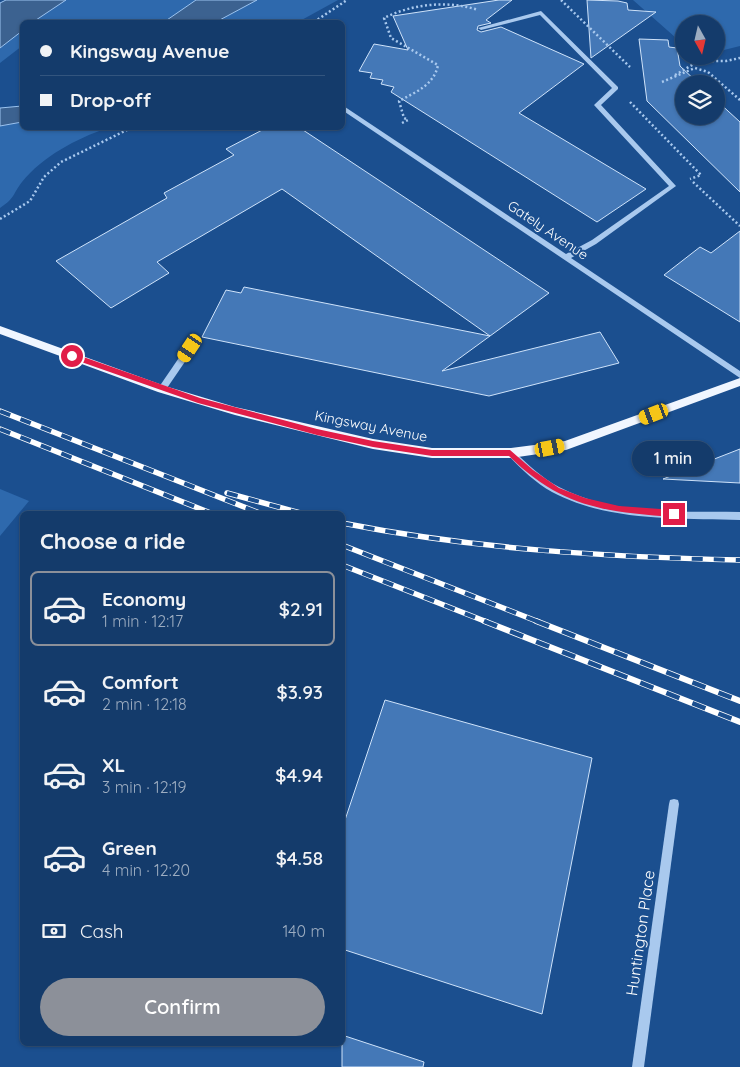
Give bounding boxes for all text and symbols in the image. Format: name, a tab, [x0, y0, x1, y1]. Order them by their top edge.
north arrow	[675, 15, 725, 65]
map controls	[675, 15, 725, 125]
text: Kingsway Avenue	[70, 39, 230, 63]
button: layers	[675, 75, 725, 125]
text: Drop-off	[70, 88, 151, 112]
street label: Gately Avenue	[504, 196, 592, 264]
car	[175, 331, 204, 365]
route start	[61, 345, 83, 367]
car	[637, 402, 670, 426]
street label: Kingsway Avenue	[313, 406, 429, 446]
car	[533, 438, 566, 458]
callout: 1 min	[633, 442, 715, 476]
text: 1 min	[654, 448, 692, 468]
route end	[663, 503, 685, 525]
text: Choose a ride	[40, 527, 185, 555]
icon: car	[42, 586, 87, 631]
text: Economy	[102, 587, 186, 611]
text: $2.91	[279, 597, 323, 621]
text: 1 min · 12:17	[102, 611, 183, 631]
icon: car	[42, 669, 87, 714]
text: Comfort	[102, 670, 179, 694]
text: $3.93	[277, 680, 323, 704]
text: 2 min · 12:18	[102, 694, 187, 714]
icon: car	[42, 752, 87, 797]
text: XL	[102, 753, 125, 777]
text: $4.94	[275, 763, 323, 787]
text: 3 min · 12:19	[102, 777, 187, 797]
icon: car	[42, 835, 87, 880]
text: Green	[102, 836, 157, 860]
text: $4.58	[276, 846, 323, 870]
text: 4 min · 12:20	[102, 860, 190, 880]
street label: Huntington Place	[621, 869, 659, 997]
icon: cash	[40, 917, 68, 945]
text: Cash	[80, 919, 124, 943]
text: 140 m	[282, 921, 325, 941]
button: Confirm	[40, 978, 325, 1036]

